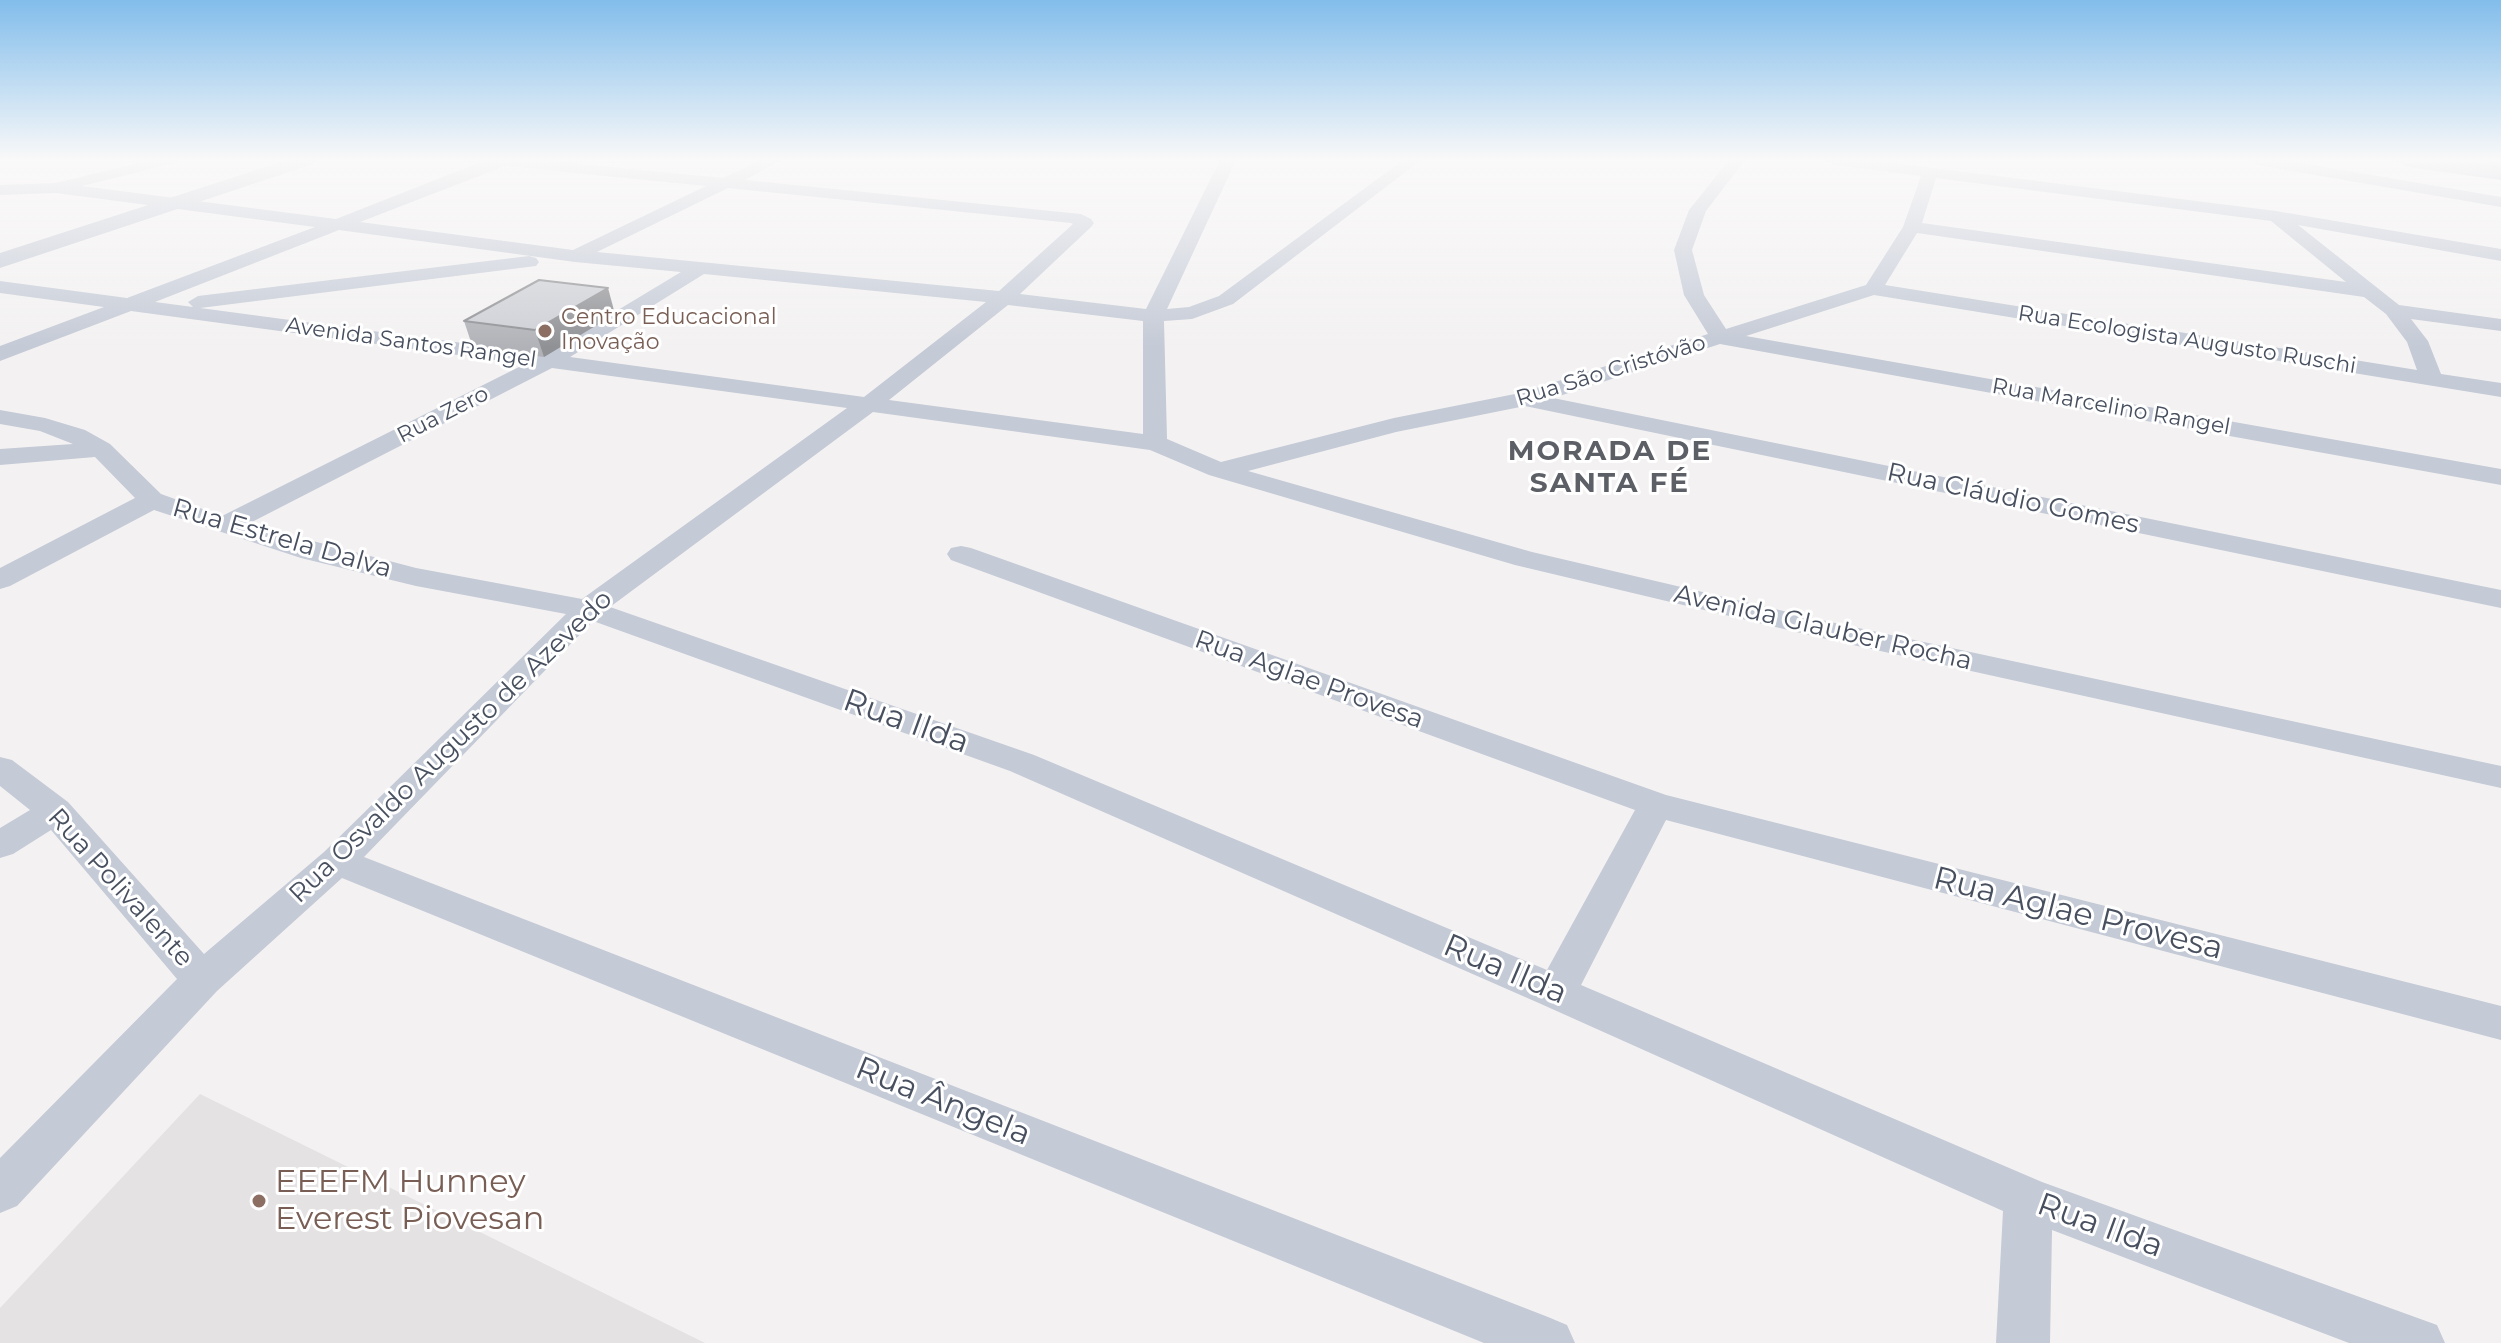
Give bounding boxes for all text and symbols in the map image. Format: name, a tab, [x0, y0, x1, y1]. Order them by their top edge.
street label: Rua Ecologista Augusto Ruschi	[2016, 300, 2358, 380]
place label: Centro Educacional Inovação	[561, 305, 777, 356]
street label: Avenida Santos Rangel	[284, 312, 538, 374]
marker: Centro Educacional Inovação	[536, 322, 554, 340]
street label: Rua São Cristóvão	[1513, 330, 1709, 412]
street label: Rua Marcelino Rangel	[1990, 373, 2232, 441]
street label: Rua Zero	[393, 381, 493, 449]
district label: MORADA DE SANTA FÉ	[1508, 435, 1712, 501]
street label: Rua Cláudio Gomes	[1884, 457, 2142, 541]
street label: Rua Estrela Dalva	[169, 493, 395, 585]
street label: Avenida Glauber Rocha	[1671, 579, 1975, 677]
street label: Rua Osvaldo Augusto de Azevedo	[283, 584, 619, 910]
street label: Rua Aglae Provesa	[1190, 624, 1428, 736]
street label: Rua Ilda	[838, 682, 974, 762]
street label: Rua Polivalente	[41, 802, 199, 974]
street label: Rua Aglae Provesa	[1929, 859, 2227, 969]
street label: Rua Ilda	[1437, 927, 1573, 1013]
street label: Rua Ângela	[850, 1050, 1036, 1154]
place label: EEEFM Hunney Everest Piovesan	[275, 1164, 544, 1239]
street label: Rua Ilda	[2032, 1186, 2168, 1266]
marker: EEEFM Hunney Everest Piovesan	[250, 1192, 268, 1210]

